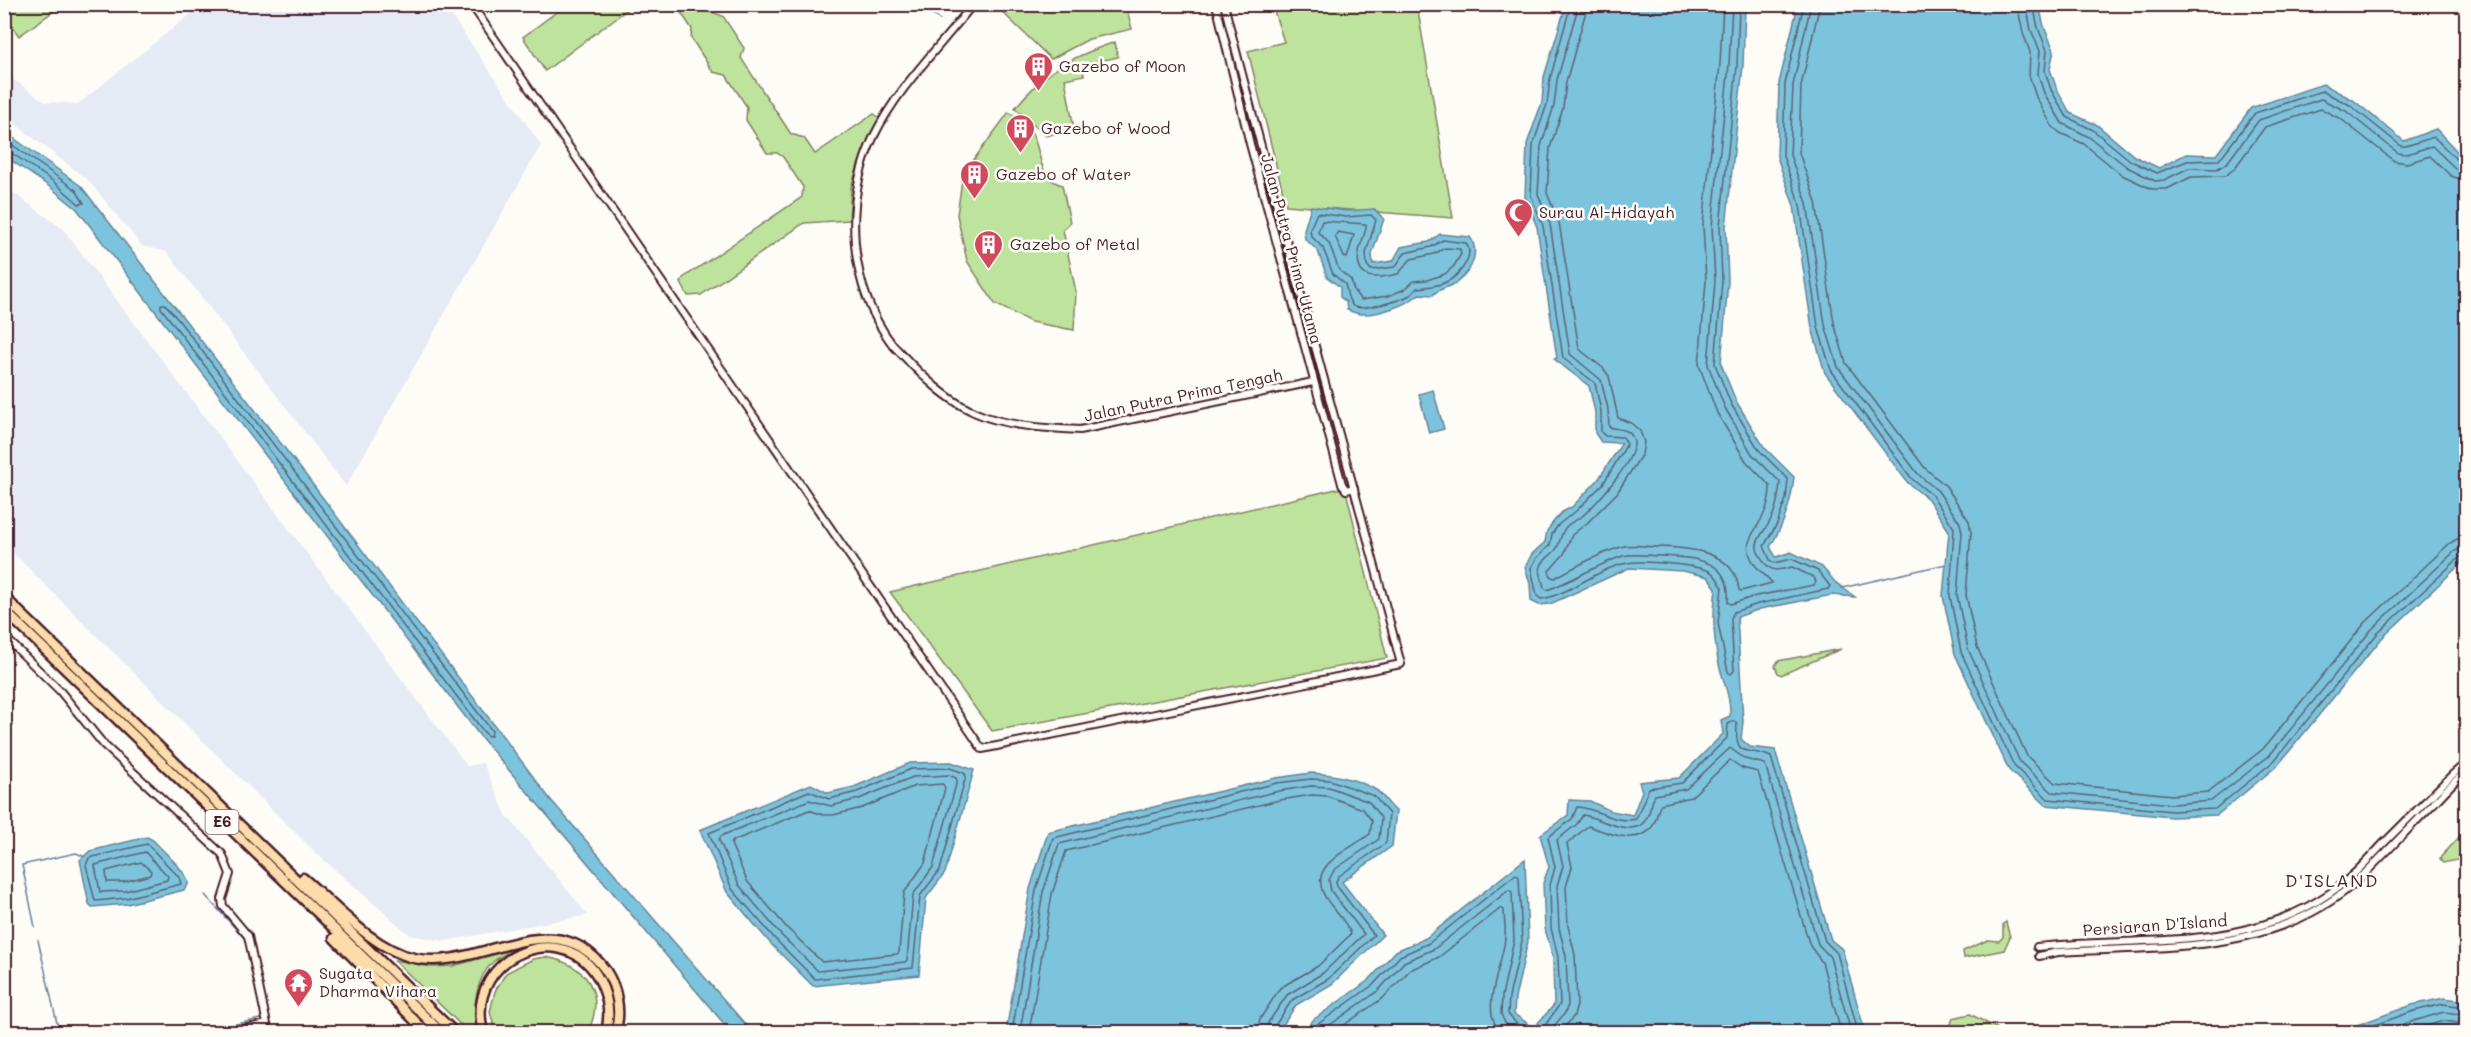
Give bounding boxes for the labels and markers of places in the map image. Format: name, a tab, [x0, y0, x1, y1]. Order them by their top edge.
building icon: Gazebo of Moon	[1022, 50, 1054, 92]
place label: Gazebo of Moon	[1059, 55, 1186, 76]
building icon: Gazebo of Wood	[1004, 112, 1036, 154]
place label: Gazebo of Wood	[1041, 117, 1170, 138]
building icon: Gazebo of Water	[959, 158, 991, 200]
place label: Gazebo of Water	[996, 163, 1131, 184]
mosque icon: Surau Al-Hidayah	[1502, 196, 1534, 238]
place label: Surau Al-Hidayah	[1539, 201, 1674, 222]
building icon: Gazebo of Metal	[973, 228, 1005, 270]
place label: Gazebo of Metal	[1010, 233, 1140, 254]
place label: Sugata Dharma Vihara	[319, 962, 437, 1001]
temple icon: Sugata Dharma Vihara	[282, 966, 314, 1008]

